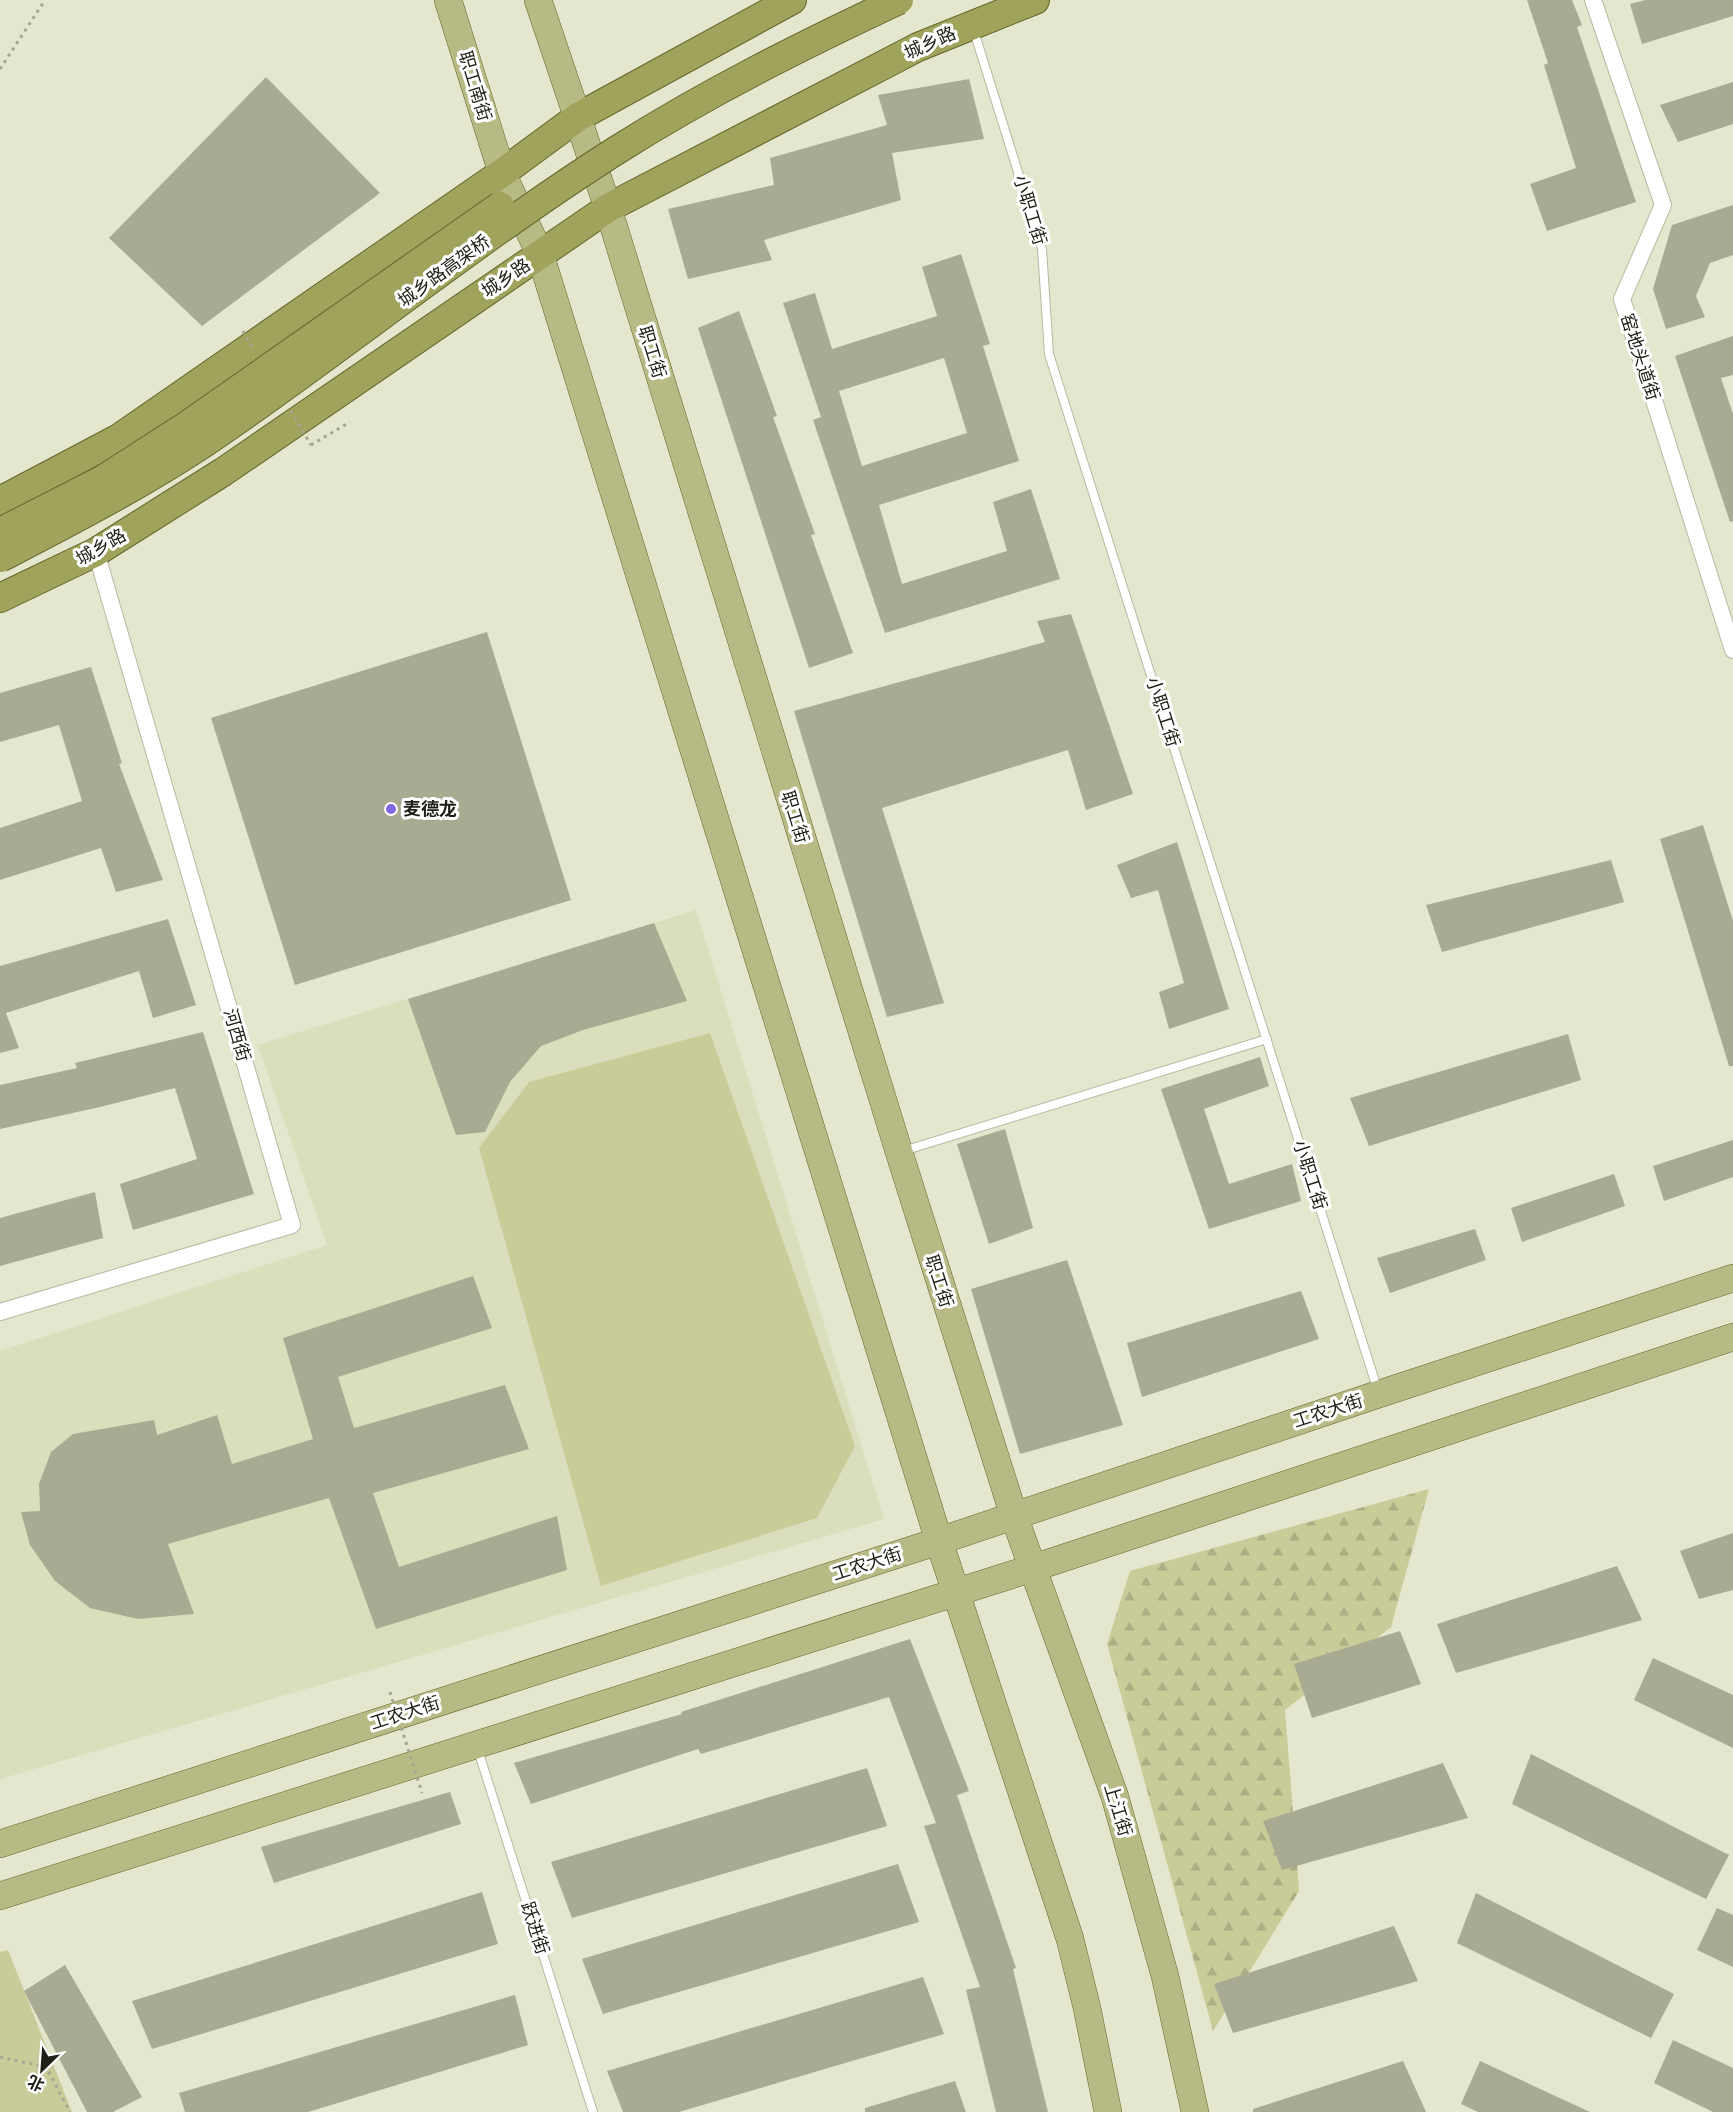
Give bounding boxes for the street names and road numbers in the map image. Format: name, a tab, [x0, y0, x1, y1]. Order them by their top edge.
street label: 城乡路	[901, 22, 959, 63]
street label: 职工南街	[455, 48, 496, 123]
street label: 小职工街	[1010, 172, 1051, 247]
street label: 城乡路高架桥	[394, 230, 494, 311]
street label: 城乡路	[477, 254, 534, 301]
street label: 窑地头道街	[1617, 311, 1664, 403]
street label: 职工街	[635, 323, 670, 381]
street label: 城乡路	[72, 524, 129, 569]
street label: 小职工街	[1142, 674, 1185, 749]
street label: 职工街	[778, 788, 813, 846]
street label: 河西街	[220, 1006, 255, 1064]
street label: 小职工街	[1289, 1137, 1332, 1212]
street label: 职工街	[921, 1252, 958, 1310]
street label: 工农大街	[1290, 1389, 1365, 1432]
street label: 工农大街	[829, 1542, 904, 1585]
street label: 工农大街	[367, 1691, 442, 1734]
street label: 上江街	[1101, 1781, 1136, 1839]
street label: 跃进街	[517, 1899, 554, 1957]

